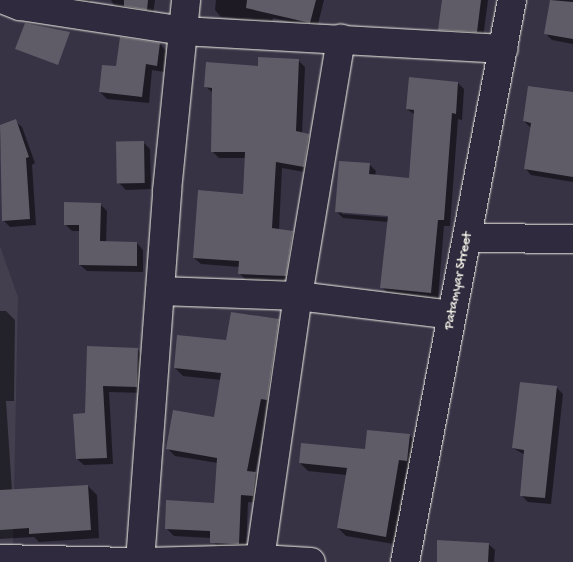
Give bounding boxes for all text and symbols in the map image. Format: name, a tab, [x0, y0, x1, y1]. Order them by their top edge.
street label: Patamyar Street	[441, 231, 477, 331]

